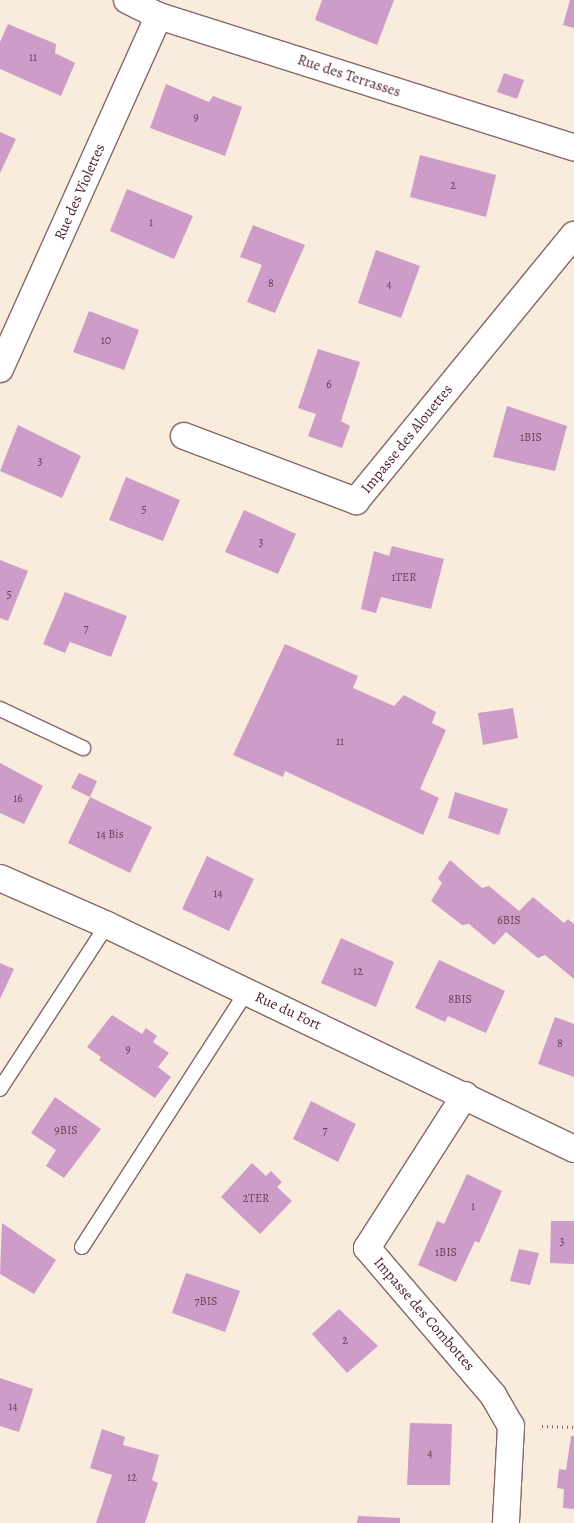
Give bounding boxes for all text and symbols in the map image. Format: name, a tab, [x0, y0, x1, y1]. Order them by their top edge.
house number: 11	[29, 51, 37, 65]
street label: Rue des Terrasses	[295, 51, 403, 101]
house number: 9	[193, 111, 199, 125]
street label: Rue des Violettes	[51, 141, 109, 243]
house number: 2	[450, 179, 456, 193]
house number: 1	[149, 216, 153, 230]
house number: 8	[268, 277, 274, 291]
house number: 4	[386, 278, 392, 292]
house number: 10	[101, 334, 111, 348]
house number: 6	[326, 378, 332, 392]
street label: Impasse des Alouettes	[357, 381, 457, 497]
house number: 1BIS	[520, 431, 542, 445]
house number: 3	[38, 455, 42, 469]
house number: 5	[141, 503, 147, 517]
house number: 3	[259, 536, 263, 550]
house number: 1TER	[391, 571, 417, 585]
house number: 5	[6, 588, 12, 602]
house number: 7	[83, 622, 89, 636]
house number: 11	[336, 735, 344, 749]
house number: 16	[13, 792, 23, 806]
house number: 14 Bis	[96, 828, 124, 842]
house number: 14	[213, 887, 223, 901]
house number: 6BIS	[497, 914, 521, 928]
house number: 12	[353, 965, 363, 979]
street label: Rue du Fort	[252, 988, 324, 1034]
house number: 8BIS	[448, 993, 472, 1007]
house number: 8	[557, 1037, 563, 1051]
house number: 9	[125, 1043, 131, 1057]
house number: 9BIS	[54, 1124, 78, 1138]
house number: 7	[322, 1124, 328, 1138]
house number: 2TER	[243, 1192, 269, 1206]
house number: 1	[471, 1200, 475, 1214]
house number: 3	[560, 1235, 564, 1249]
house number: 1BIS	[435, 1246, 457, 1260]
street label: Impasse des Combottes	[370, 1253, 478, 1375]
house number: 7BIS	[195, 1295, 217, 1309]
house number: 2	[342, 1334, 348, 1348]
house number: 14	[8, 1400, 18, 1414]
house number: 4	[427, 1447, 433, 1461]
house number: 12	[127, 1471, 137, 1485]

